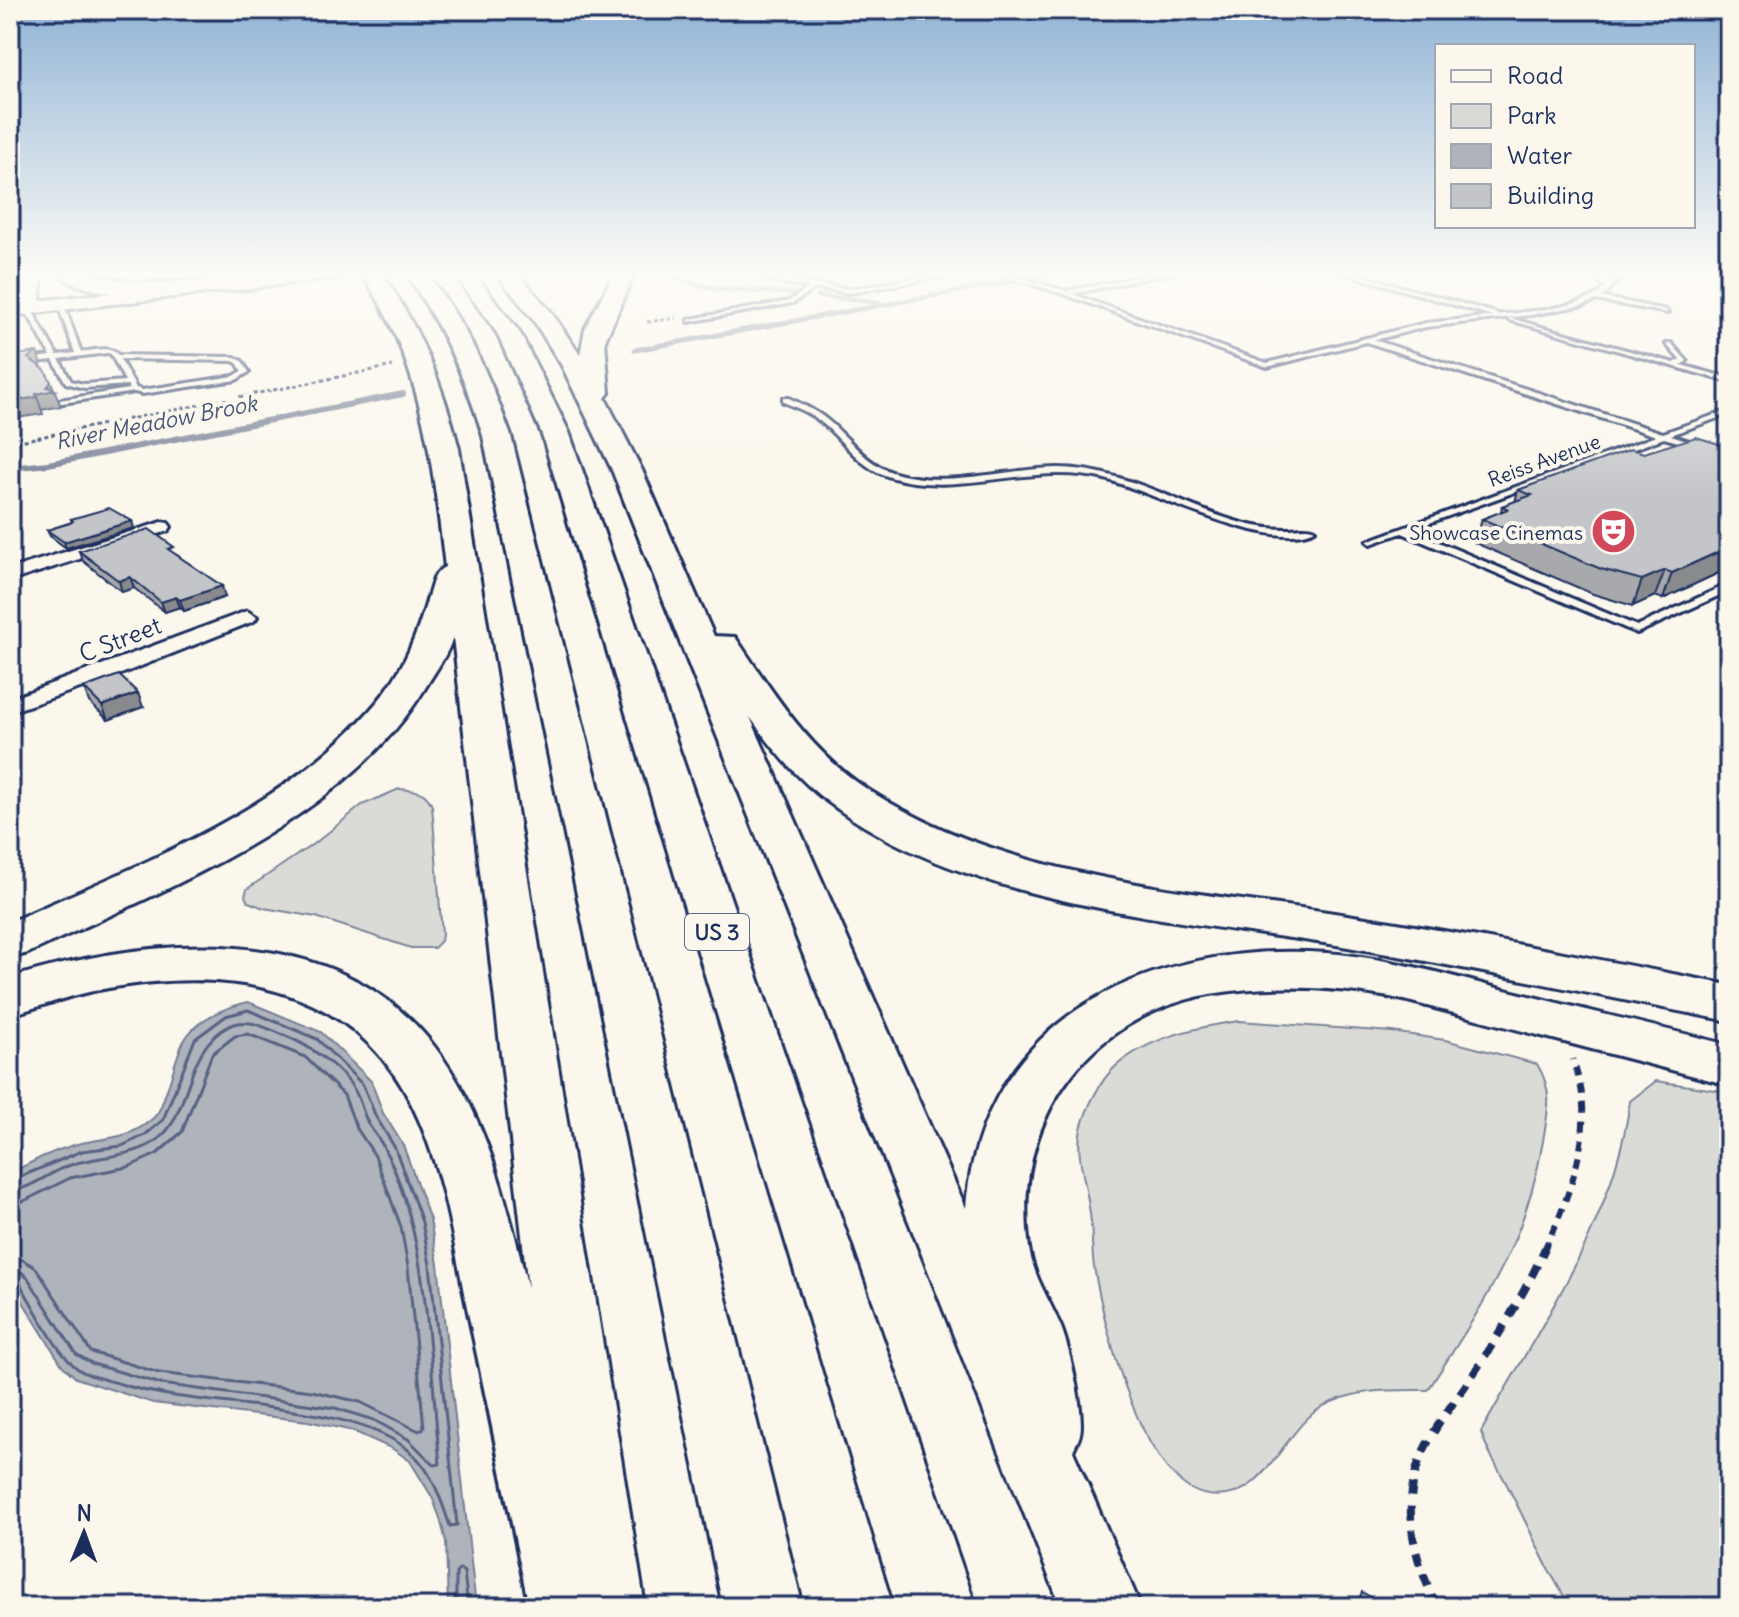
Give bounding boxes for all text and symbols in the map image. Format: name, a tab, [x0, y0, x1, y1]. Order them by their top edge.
legend	[1435, 44, 1695, 228]
text: Road	[1507, 60, 1563, 90]
text: Park	[1507, 100, 1557, 130]
text: Water	[1507, 140, 1572, 170]
text: Building	[1507, 180, 1594, 210]
water label: River Meadow Brook	[53, 388, 261, 455]
street label: Reiss Avenue	[1484, 428, 1604, 492]
theatre icon: Showcase Cinemas	[1590, 508, 1638, 556]
place label: Showcase Cinemas	[1409, 520, 1583, 545]
street label: C Street	[75, 610, 165, 668]
road number: US 3	[685, 914, 749, 950]
north arrow	[44, 1493, 124, 1573]
text: N	[77, 1499, 92, 1527]

